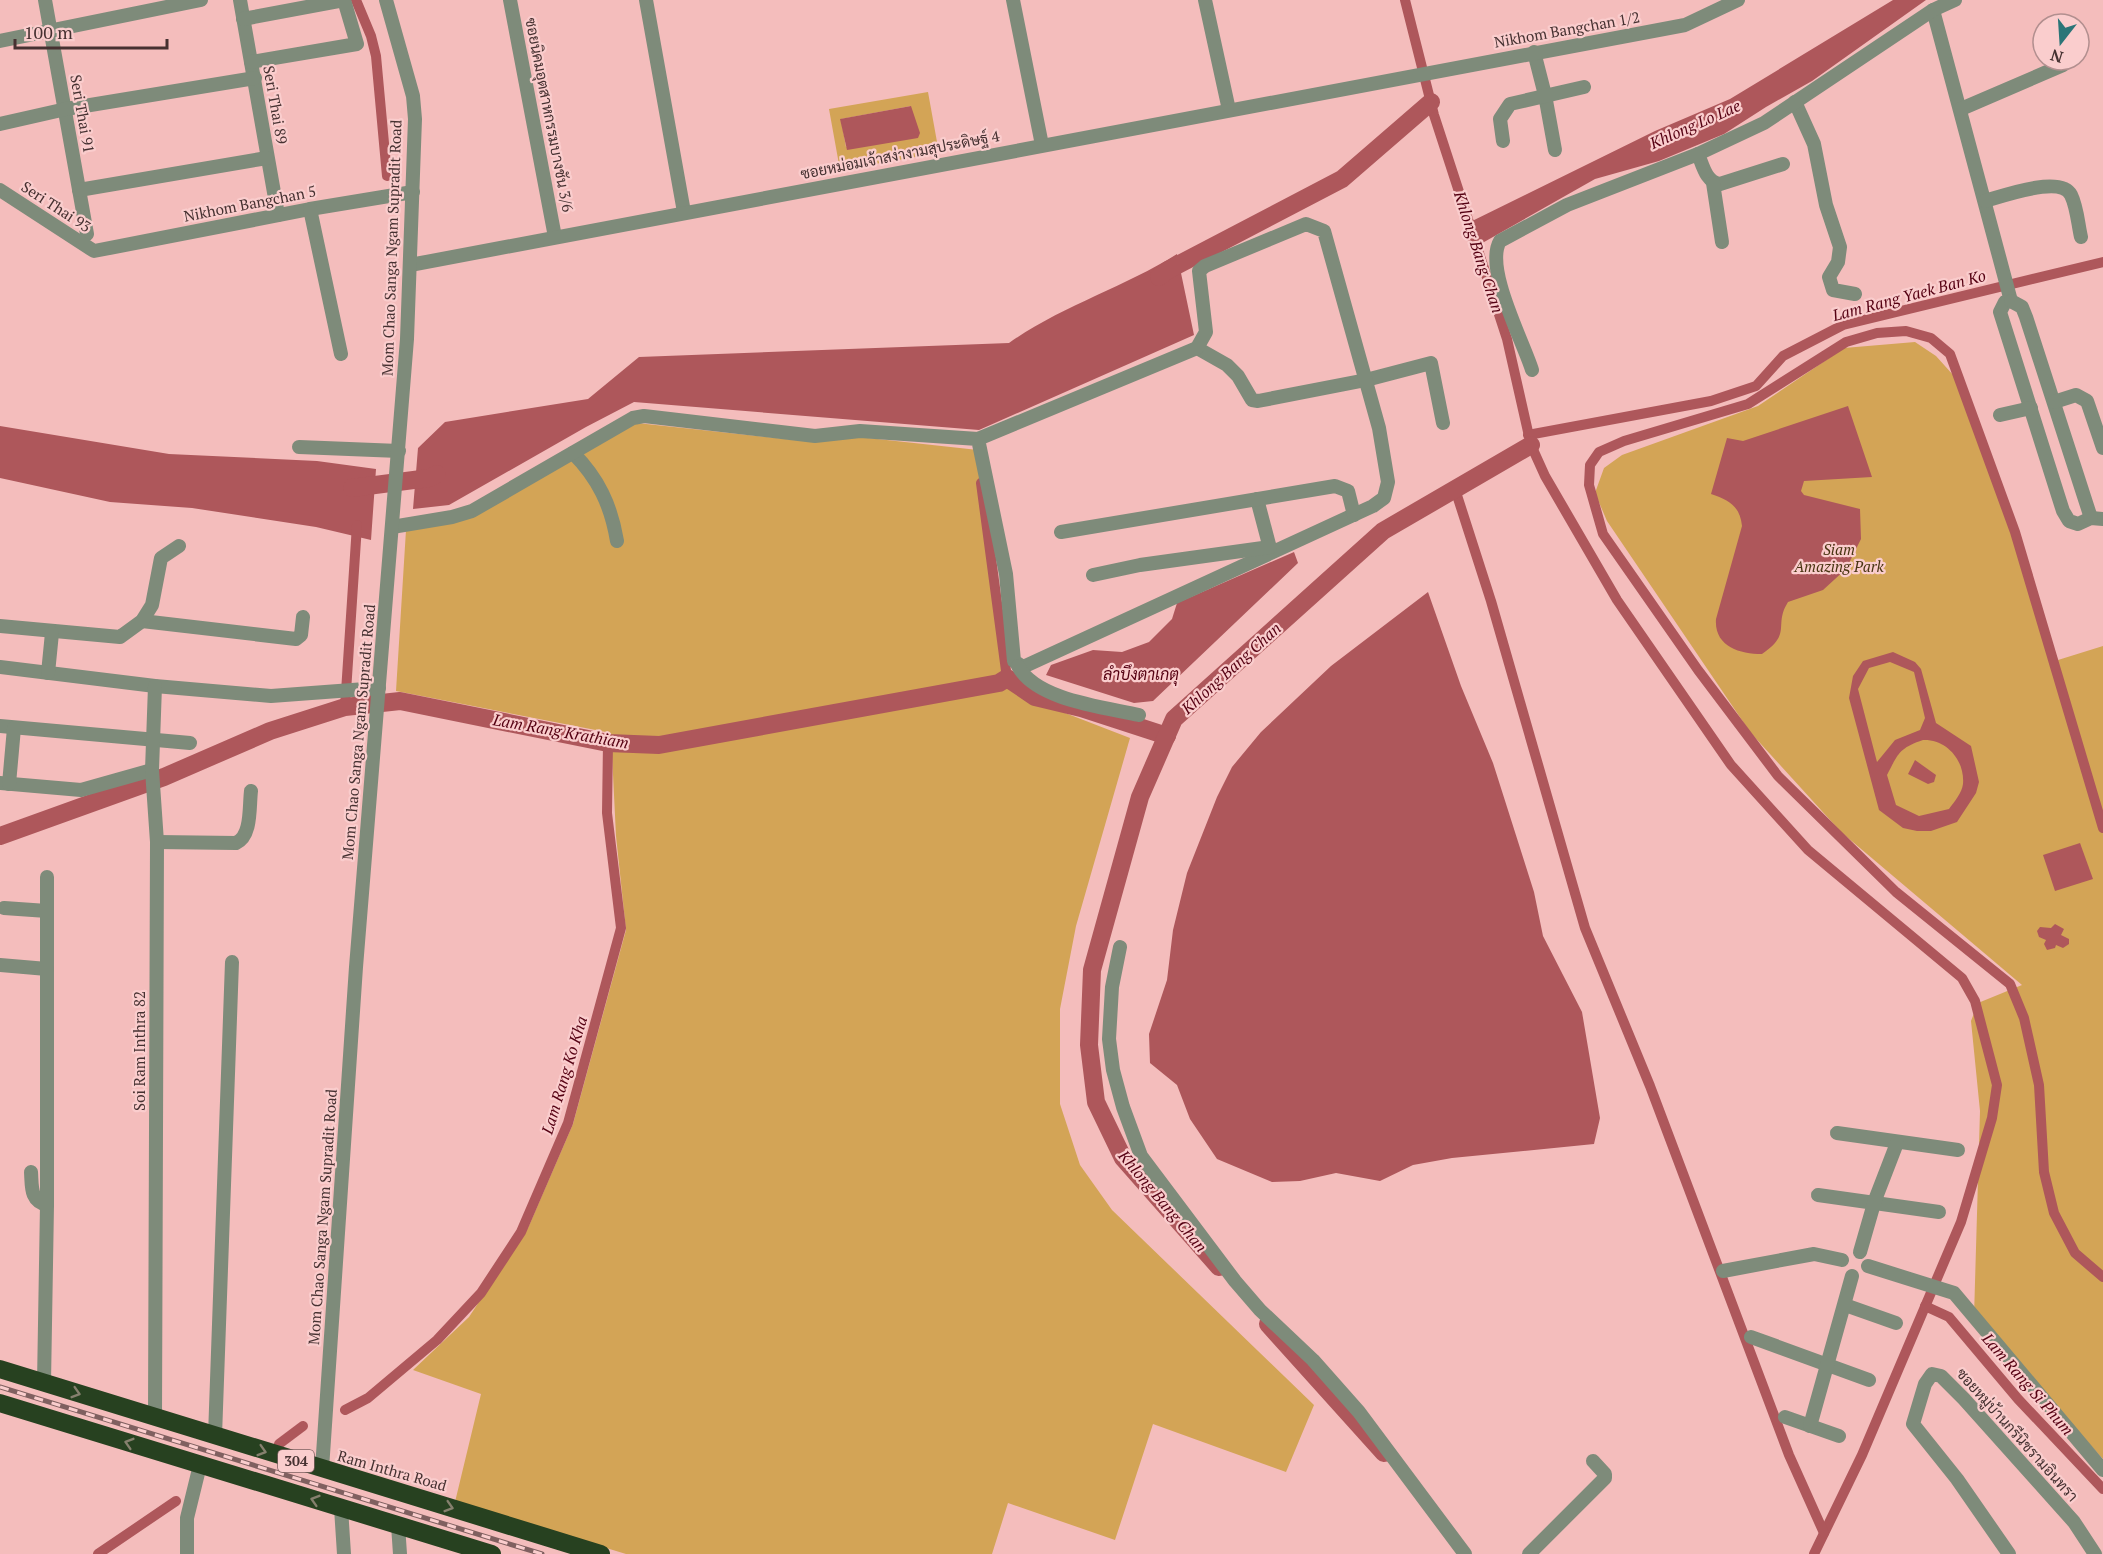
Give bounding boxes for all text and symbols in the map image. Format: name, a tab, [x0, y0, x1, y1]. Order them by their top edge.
street label: Nikhom Bangchan 1/2	[1492, 6, 1641, 52]
scale bar	[15, 12, 166, 50]
north arrow	[2031, 12, 2091, 72]
street label: ซอยนิคมอุตสาหกรรมบางชัน 3/6	[519, 16, 579, 214]
text: 100 m	[24, 20, 73, 44]
text: N	[2048, 44, 2066, 69]
street label: Seri Thai 89	[259, 64, 293, 146]
street label: Seri Thai 91	[66, 73, 100, 155]
water label: Khlong Lo Lae	[1645, 94, 1744, 154]
street label: Mom Chao Sanga Ngam Supradit Road	[377, 119, 405, 377]
street label: ซอยหม่อมเจ้าสง่างามสุประดิษฐ์ 4	[799, 125, 1001, 185]
street label: Seri Thai 93	[18, 176, 95, 236]
street label: Nikhom Bangchan 5	[182, 180, 318, 226]
water label: Khlong Bang Chan	[1449, 187, 1509, 316]
water label: Lam Rang Yaek Ban Ko	[1829, 264, 1988, 326]
park label: Siam Amazing Park	[1793, 539, 1885, 576]
street label: Mom Chao Sanga Ngam Supradit Road	[337, 603, 379, 861]
water label: Khlong Bang Chan	[1176, 617, 1286, 719]
water label: ลำบึงตาเกตุ	[1103, 663, 1179, 686]
water label: Lam Rang Krathiam	[491, 708, 631, 754]
street label: Soi Ram Inthra 82	[129, 991, 149, 1111]
water label: Lam Rang Ko Kha	[535, 1013, 592, 1138]
street label: Mom Chao Sanga Ngam Supradit Road	[303, 1088, 341, 1346]
water label: Khlong Bang Chan	[1113, 1145, 1212, 1257]
water label: Lam Rang Si Phum	[1977, 1327, 2079, 1440]
street label: ซอยหมู่บ้านกรีนิชรามอินทรา	[1952, 1363, 2083, 1506]
one-way arrow	[70, 1386, 81, 1398]
one-way arrow	[124, 1438, 135, 1450]
one-way arrow	[256, 1444, 267, 1456]
street label: Ram Inthra Road	[335, 1445, 449, 1495]
road number: 304	[278, 1450, 314, 1472]
one-way arrow	[310, 1495, 321, 1507]
one-way arrow	[443, 1499, 454, 1512]

